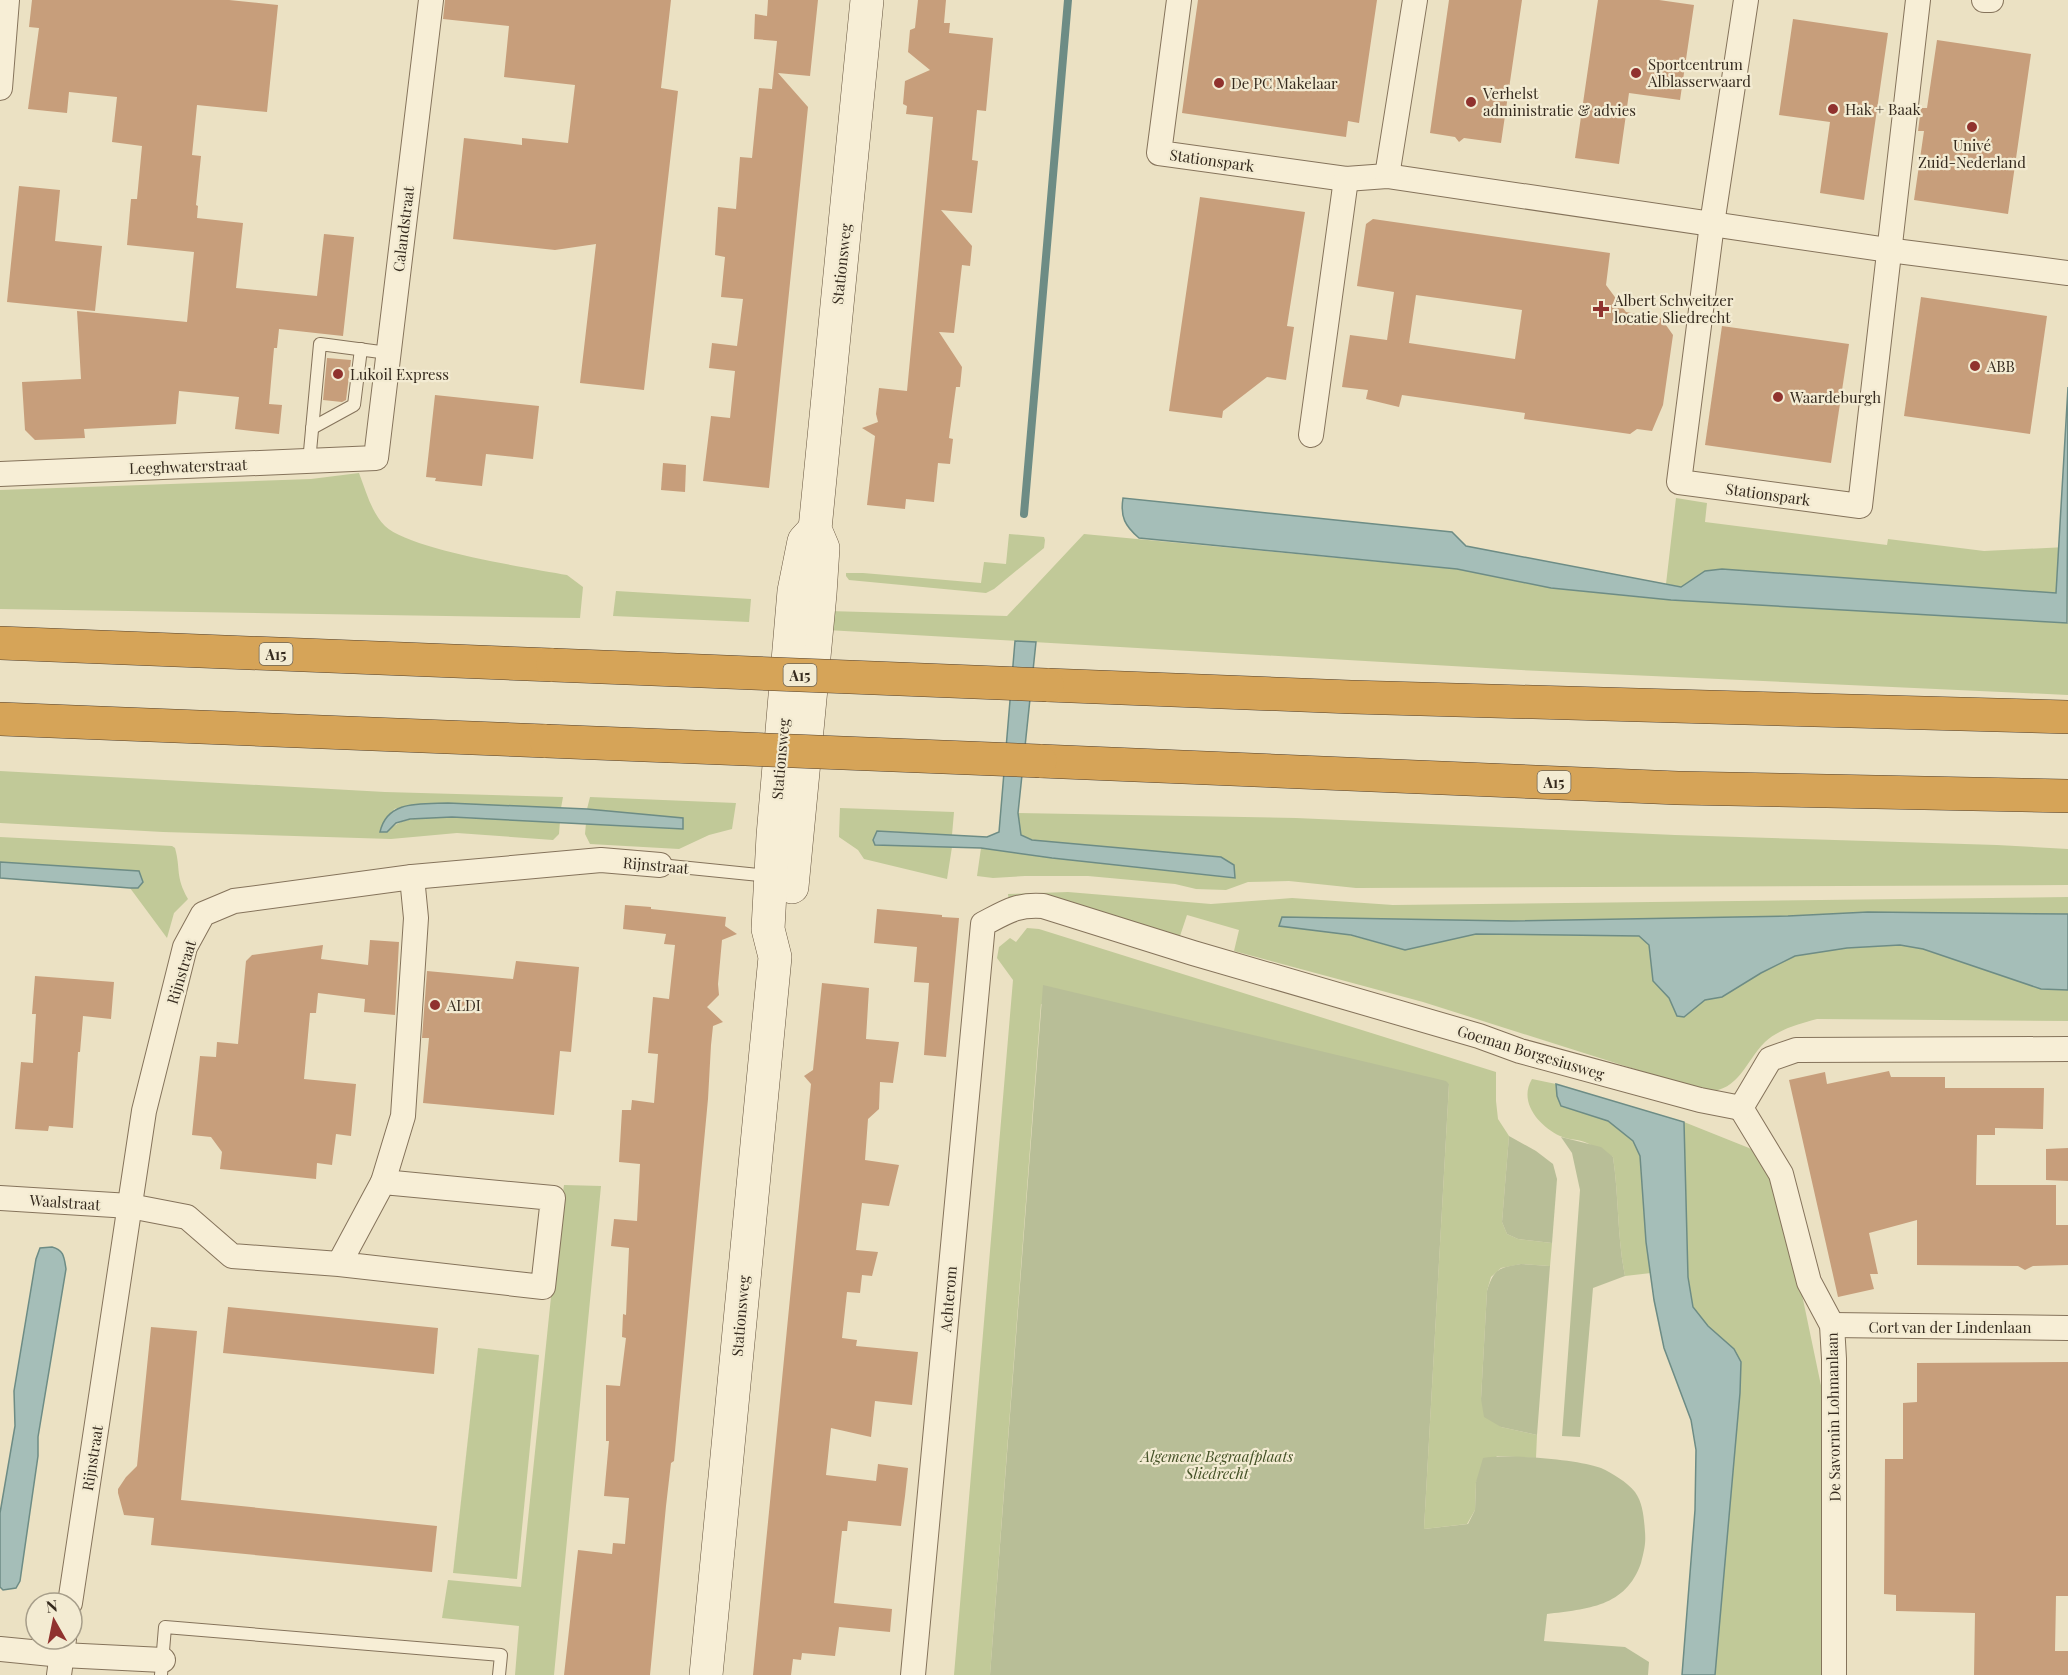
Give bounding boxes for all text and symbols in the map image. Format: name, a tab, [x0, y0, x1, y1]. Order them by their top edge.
place label: Sportcentrum Alblasserwaard	[1647, 54, 1751, 91]
marker: Sportcentrum Alblasserwaard	[1629, 66, 1643, 80]
place label: De PC Makelaar	[1231, 73, 1338, 93]
marker: De PC Makelaar	[1212, 76, 1226, 90]
place label: Verhelst administratie & advies	[1482, 83, 1636, 120]
marker: Verhelst administratie & advies	[1464, 95, 1478, 109]
place label: Hak + Baak	[1845, 99, 1921, 119]
marker: Hak + Baak	[1826, 102, 1840, 116]
marker: Univé Zuid-Nederland	[1965, 120, 1979, 134]
place label: Univé Zuid-Nederland	[1918, 135, 2026, 172]
street label: Stationspark	[1168, 144, 1256, 176]
street label: Calandstraat	[388, 184, 418, 273]
street label: Stationsweg	[827, 222, 855, 306]
place label: Albert Schweitzer locatie Sliedrecht	[1613, 290, 1734, 327]
marker: Albert Schweitzer locatie Sliedrecht	[1592, 300, 1610, 318]
place label: ABB	[1986, 356, 2015, 376]
marker: ABB	[1968, 359, 1982, 373]
place label: Lukoil Express	[350, 364, 449, 384]
marker: Lukoil Express	[331, 367, 345, 381]
place label: Waardeburgh	[1789, 387, 1881, 407]
marker: Waardeburgh	[1771, 390, 1785, 404]
street label: Leeghwaterstraat	[129, 454, 248, 478]
street label: Stationspark	[1724, 478, 1812, 510]
road number: A15	[260, 643, 292, 665]
road number: A15	[784, 664, 816, 686]
street label: Stationsweg	[766, 718, 794, 800]
road number: A15	[1538, 771, 1570, 793]
street label: Rijnstraat	[622, 852, 690, 878]
street label: Rijnstraat	[162, 937, 200, 1006]
place label: ALDI	[446, 995, 481, 1015]
marker: ALDI	[428, 998, 442, 1012]
street label: Goeman Borgesiusweg	[1455, 1020, 1607, 1084]
street label: Waalstraat	[28, 1189, 102, 1214]
street label: Achterom	[935, 1264, 961, 1334]
street label: Stationsweg	[726, 1275, 754, 1357]
street label: Cort van der Lindenlaan	[1868, 1317, 2032, 1337]
street label: De Savornin Lohmanlaan	[1822, 1332, 1844, 1502]
street label: Rijnstraat	[77, 1423, 107, 1492]
park label: Algemene Begraafplaats Sliedrecht	[1139, 1446, 1293, 1483]
north arrow	[24, 1591, 84, 1651]
text: N	[44, 1594, 59, 1617]

